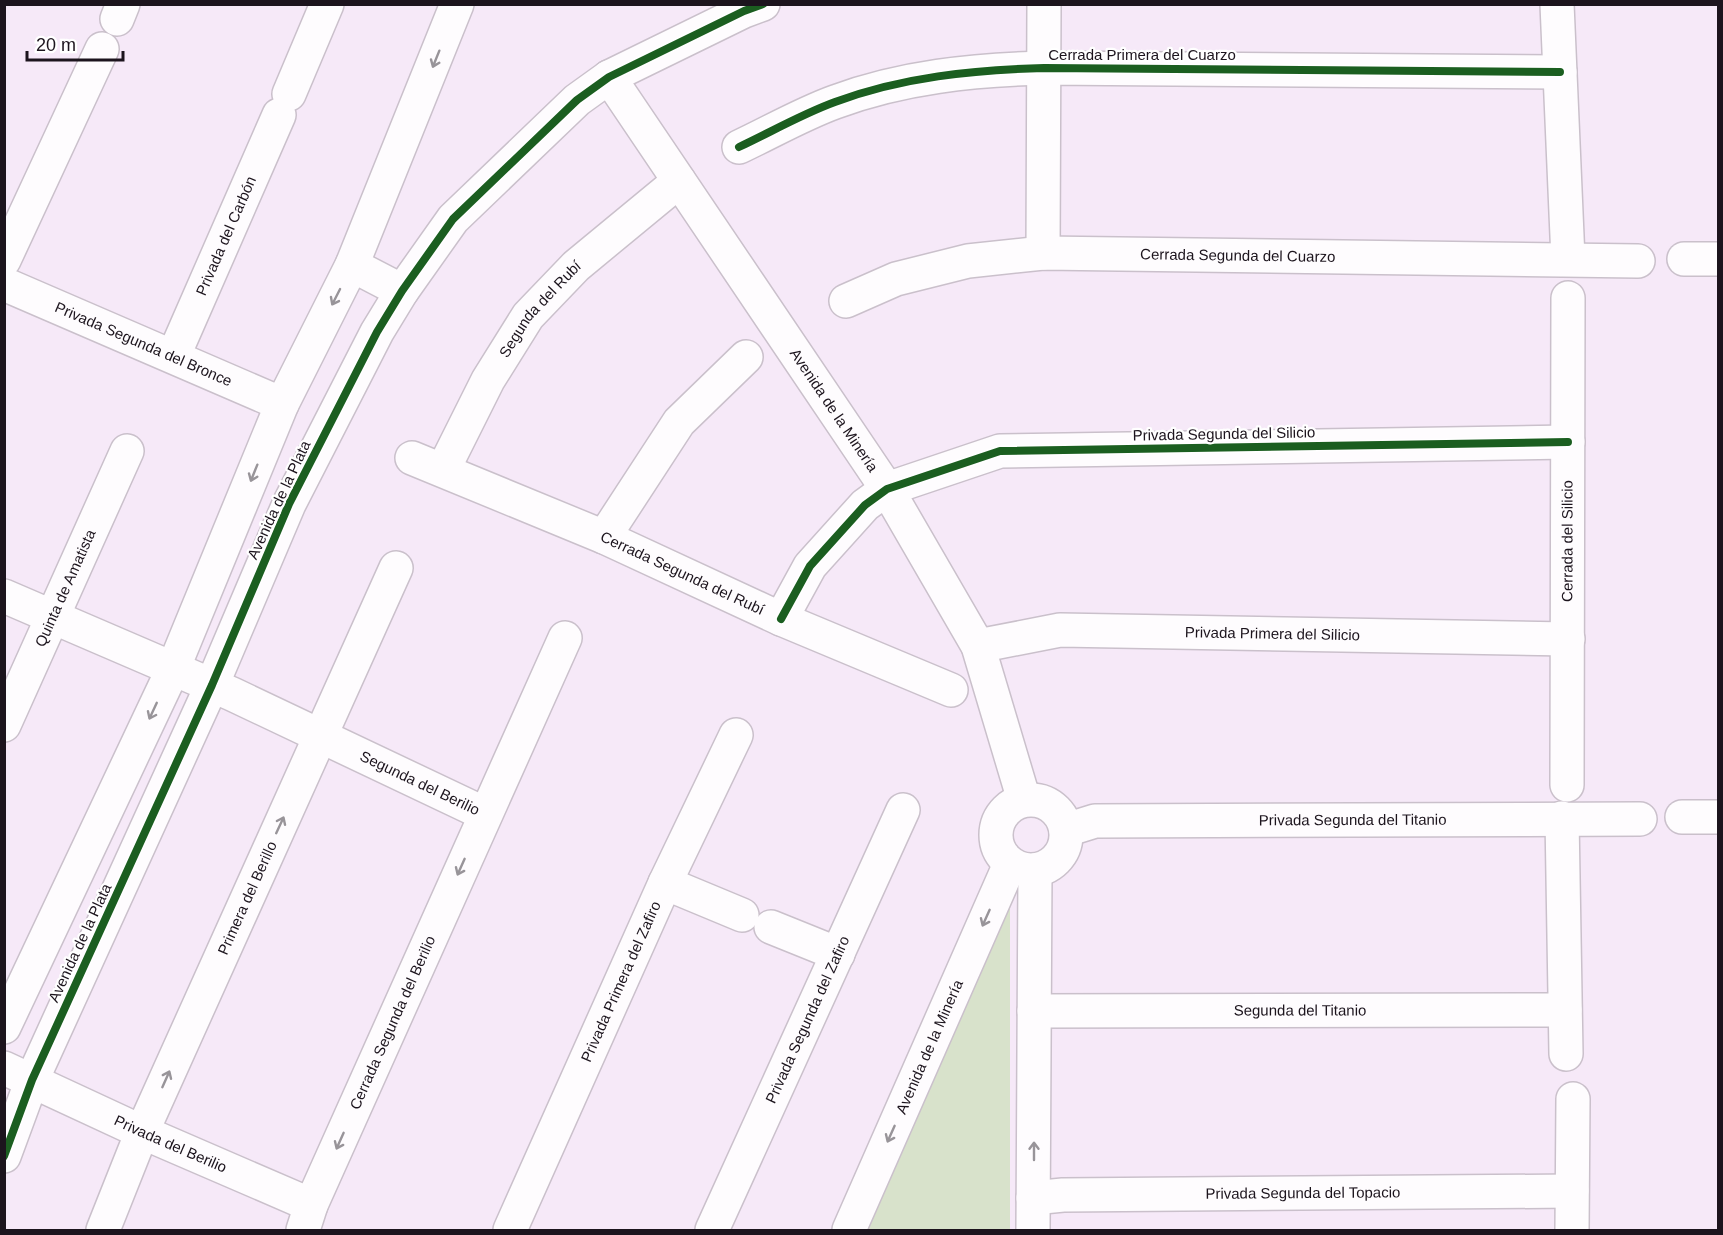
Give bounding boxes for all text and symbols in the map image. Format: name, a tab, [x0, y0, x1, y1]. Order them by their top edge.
scale bar	[27, 24, 123, 62]
text: 20 m	[36, 35, 76, 55]
street label: Cerrada Primera del Cuarzo	[1048, 46, 1236, 63]
one-way arrow	[430, 49, 441, 68]
street label: Privada del Carbón	[192, 173, 259, 298]
street label: Cerrada Segunda del Cuarzo	[1140, 245, 1335, 265]
street label: Segunda del Rubí	[495, 256, 585, 360]
one-way arrow	[330, 287, 342, 305]
street label: Privada Segunda del Bronce	[53, 298, 235, 389]
street label: Avenida de la Minería	[787, 345, 882, 475]
street label: Privada Segunda del Silicio	[1133, 423, 1315, 444]
street label: Avenida de la Plata	[244, 437, 314, 562]
one-way arrow	[248, 464, 259, 482]
street label: Cerrada del Silicio	[1558, 480, 1576, 602]
street label: Quinta de Amatista	[31, 526, 99, 649]
street label: Cerrada Segunda del Rubí	[598, 528, 768, 618]
street label: Privada Primera del Silicio	[1185, 623, 1360, 643]
one-way arrow	[147, 702, 159, 720]
street label: Segunda del Berilio	[358, 747, 482, 818]
street label: Privada Segunda del Titanio	[1259, 811, 1447, 828]
one-way arrow	[275, 816, 287, 834]
street label: Primera del Berillo	[214, 838, 280, 957]
one-way arrow	[455, 858, 467, 876]
street label: Avenida de la Plata	[45, 880, 115, 1005]
street label: Privada Primera del Zafiro	[577, 898, 664, 1065]
one-way arrow	[980, 908, 992, 926]
street label: Cerrada Segunda del Berilio	[346, 933, 439, 1112]
street label: Privada Segunda del Zafiro	[762, 933, 853, 1106]
street label: Avenida de la Minería	[892, 976, 966, 1116]
street label: Segunda del Titanio	[1234, 1001, 1366, 1019]
one-way arrow	[160, 1070, 172, 1088]
street label: Privada del Berilio	[112, 1111, 229, 1176]
one-way arrow	[885, 1125, 896, 1143]
one-way arrow	[333, 1132, 345, 1150]
one-way arrow	[1028, 1142, 1040, 1162]
street label: Privada Segunda del Topacio	[1205, 1183, 1400, 1202]

